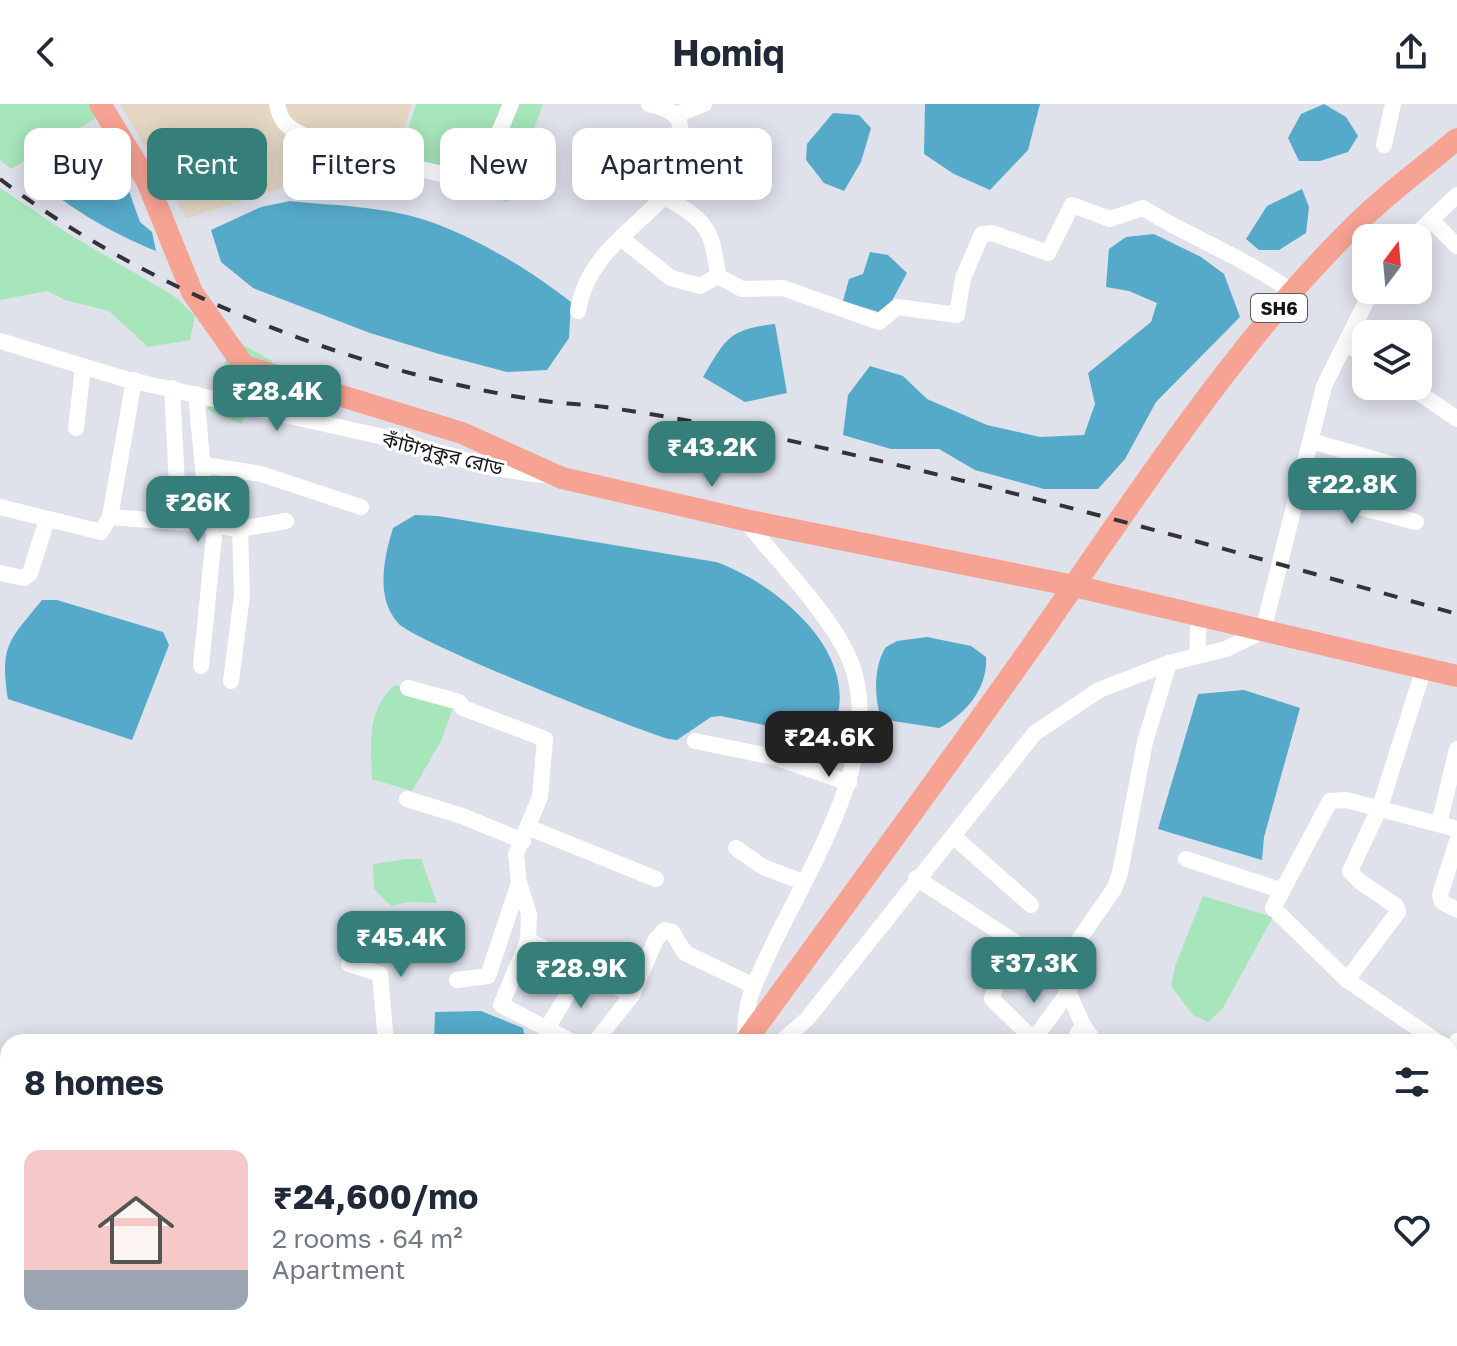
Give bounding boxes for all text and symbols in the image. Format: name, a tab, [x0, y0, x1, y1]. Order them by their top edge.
icon: back	[24, 30, 68, 74]
icon: share	[1389, 30, 1433, 74]
text: Homiq	[672, 31, 785, 74]
chip: Buy	[24, 128, 131, 200]
chip: Rent	[147, 128, 267, 200]
chip: Filters	[283, 128, 424, 200]
chip: New	[440, 128, 556, 200]
chip: Apartment	[572, 128, 772, 200]
north arrow	[1352, 224, 1432, 304]
map controls	[1352, 224, 1432, 400]
road number: SH6	[1251, 294, 1307, 322]
button: layers	[1352, 320, 1432, 400]
pin: ₹28.4K	[212, 365, 342, 433]
text: ₹28.4K	[231, 375, 323, 406]
pin: ₹43.2K	[647, 421, 777, 489]
street label: কাঁটাপুকুর রোড	[379, 426, 507, 481]
text: ₹43.2K	[666, 431, 758, 462]
pin: ₹22.8K	[1287, 458, 1417, 526]
text: ₹22.8K	[1306, 468, 1398, 499]
pin: ₹26K	[151, 476, 245, 544]
text: ₹26K	[164, 486, 232, 517]
pin: ₹24.6K	[764, 711, 894, 779]
text: ₹24.6K	[783, 721, 875, 752]
pin: ₹45.4K	[336, 911, 466, 979]
text: ₹45.4K	[355, 921, 447, 952]
pin: ₹37.3K	[969, 937, 1099, 1005]
pin: ₹28.9K	[516, 942, 646, 1010]
text: ₹37.3K	[989, 947, 1079, 978]
text: ₹28.9K	[535, 952, 627, 983]
icon: filters	[1390, 1060, 1434, 1104]
text: 8 homes	[24, 1062, 164, 1102]
text: ₹24,600/mo	[272, 1176, 478, 1216]
icon: home	[88, 1182, 184, 1278]
icon: heart	[1390, 1208, 1434, 1252]
text: 2 rooms · 64 m²	[272, 1223, 463, 1254]
text: Apartment	[272, 1254, 405, 1285]

